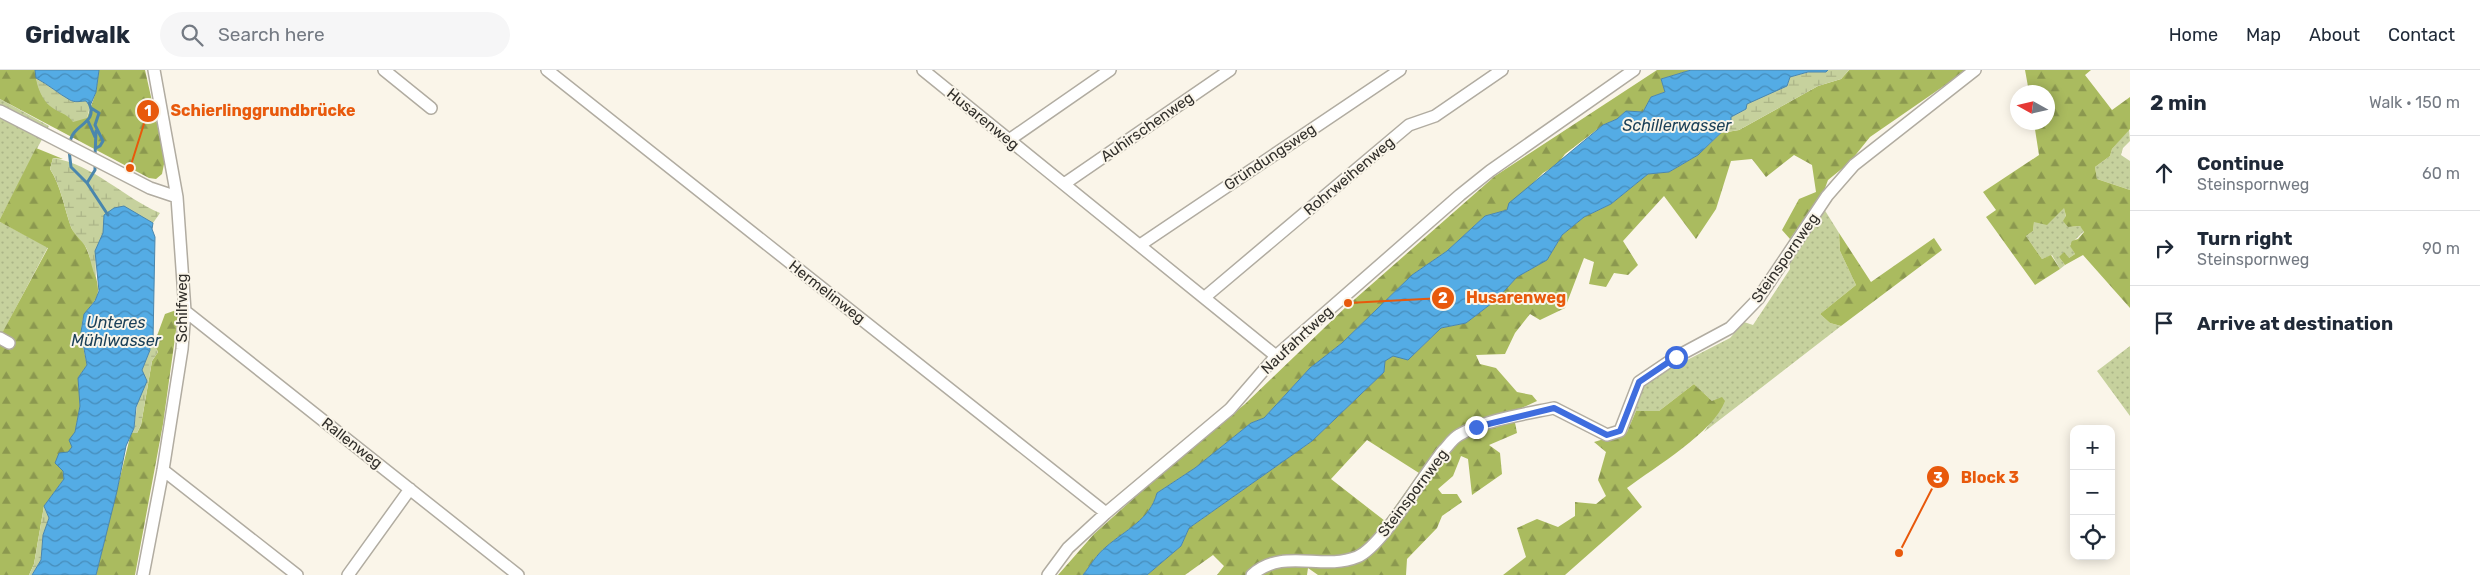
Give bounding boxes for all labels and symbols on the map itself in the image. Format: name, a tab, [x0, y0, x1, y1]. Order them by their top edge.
street label: Husarenweg	[943, 84, 1023, 154]
north arrow	[2010, 85, 2055, 130]
street label: Auhirschenweg	[1097, 88, 1197, 166]
callout: Schierlinggrundbrücke	[135, 95, 365, 126]
text: Schierlinggrundbrücke	[171, 101, 355, 120]
text: 1	[144, 102, 152, 120]
water label: Schillerwasser	[1623, 116, 1732, 135]
street label: Gründungsweg	[1221, 120, 1319, 194]
street label: Rohrweihenweg	[1300, 133, 1398, 219]
street label: Steinspornweg	[1747, 210, 1823, 306]
street label: Hermelinweg	[785, 257, 869, 327]
street label: Schilfweg	[173, 274, 191, 342]
callout: Husarenweg	[1431, 282, 1576, 313]
text: Husarenweg	[1466, 288, 1566, 307]
text: 2	[1438, 289, 1448, 307]
street label: Naufahrtweg	[1257, 302, 1337, 378]
water label: Unteres Mühlwasser	[71, 313, 162, 350]
route start	[1665, 346, 1688, 369]
street label: Rallenweg	[318, 414, 386, 472]
route end	[1465, 416, 1488, 439]
street label: Steinspornweg	[1374, 445, 1452, 541]
callout: Block 3	[1926, 462, 2029, 493]
text: Block 3	[1961, 468, 2019, 487]
text: 3	[1933, 469, 1943, 487]

